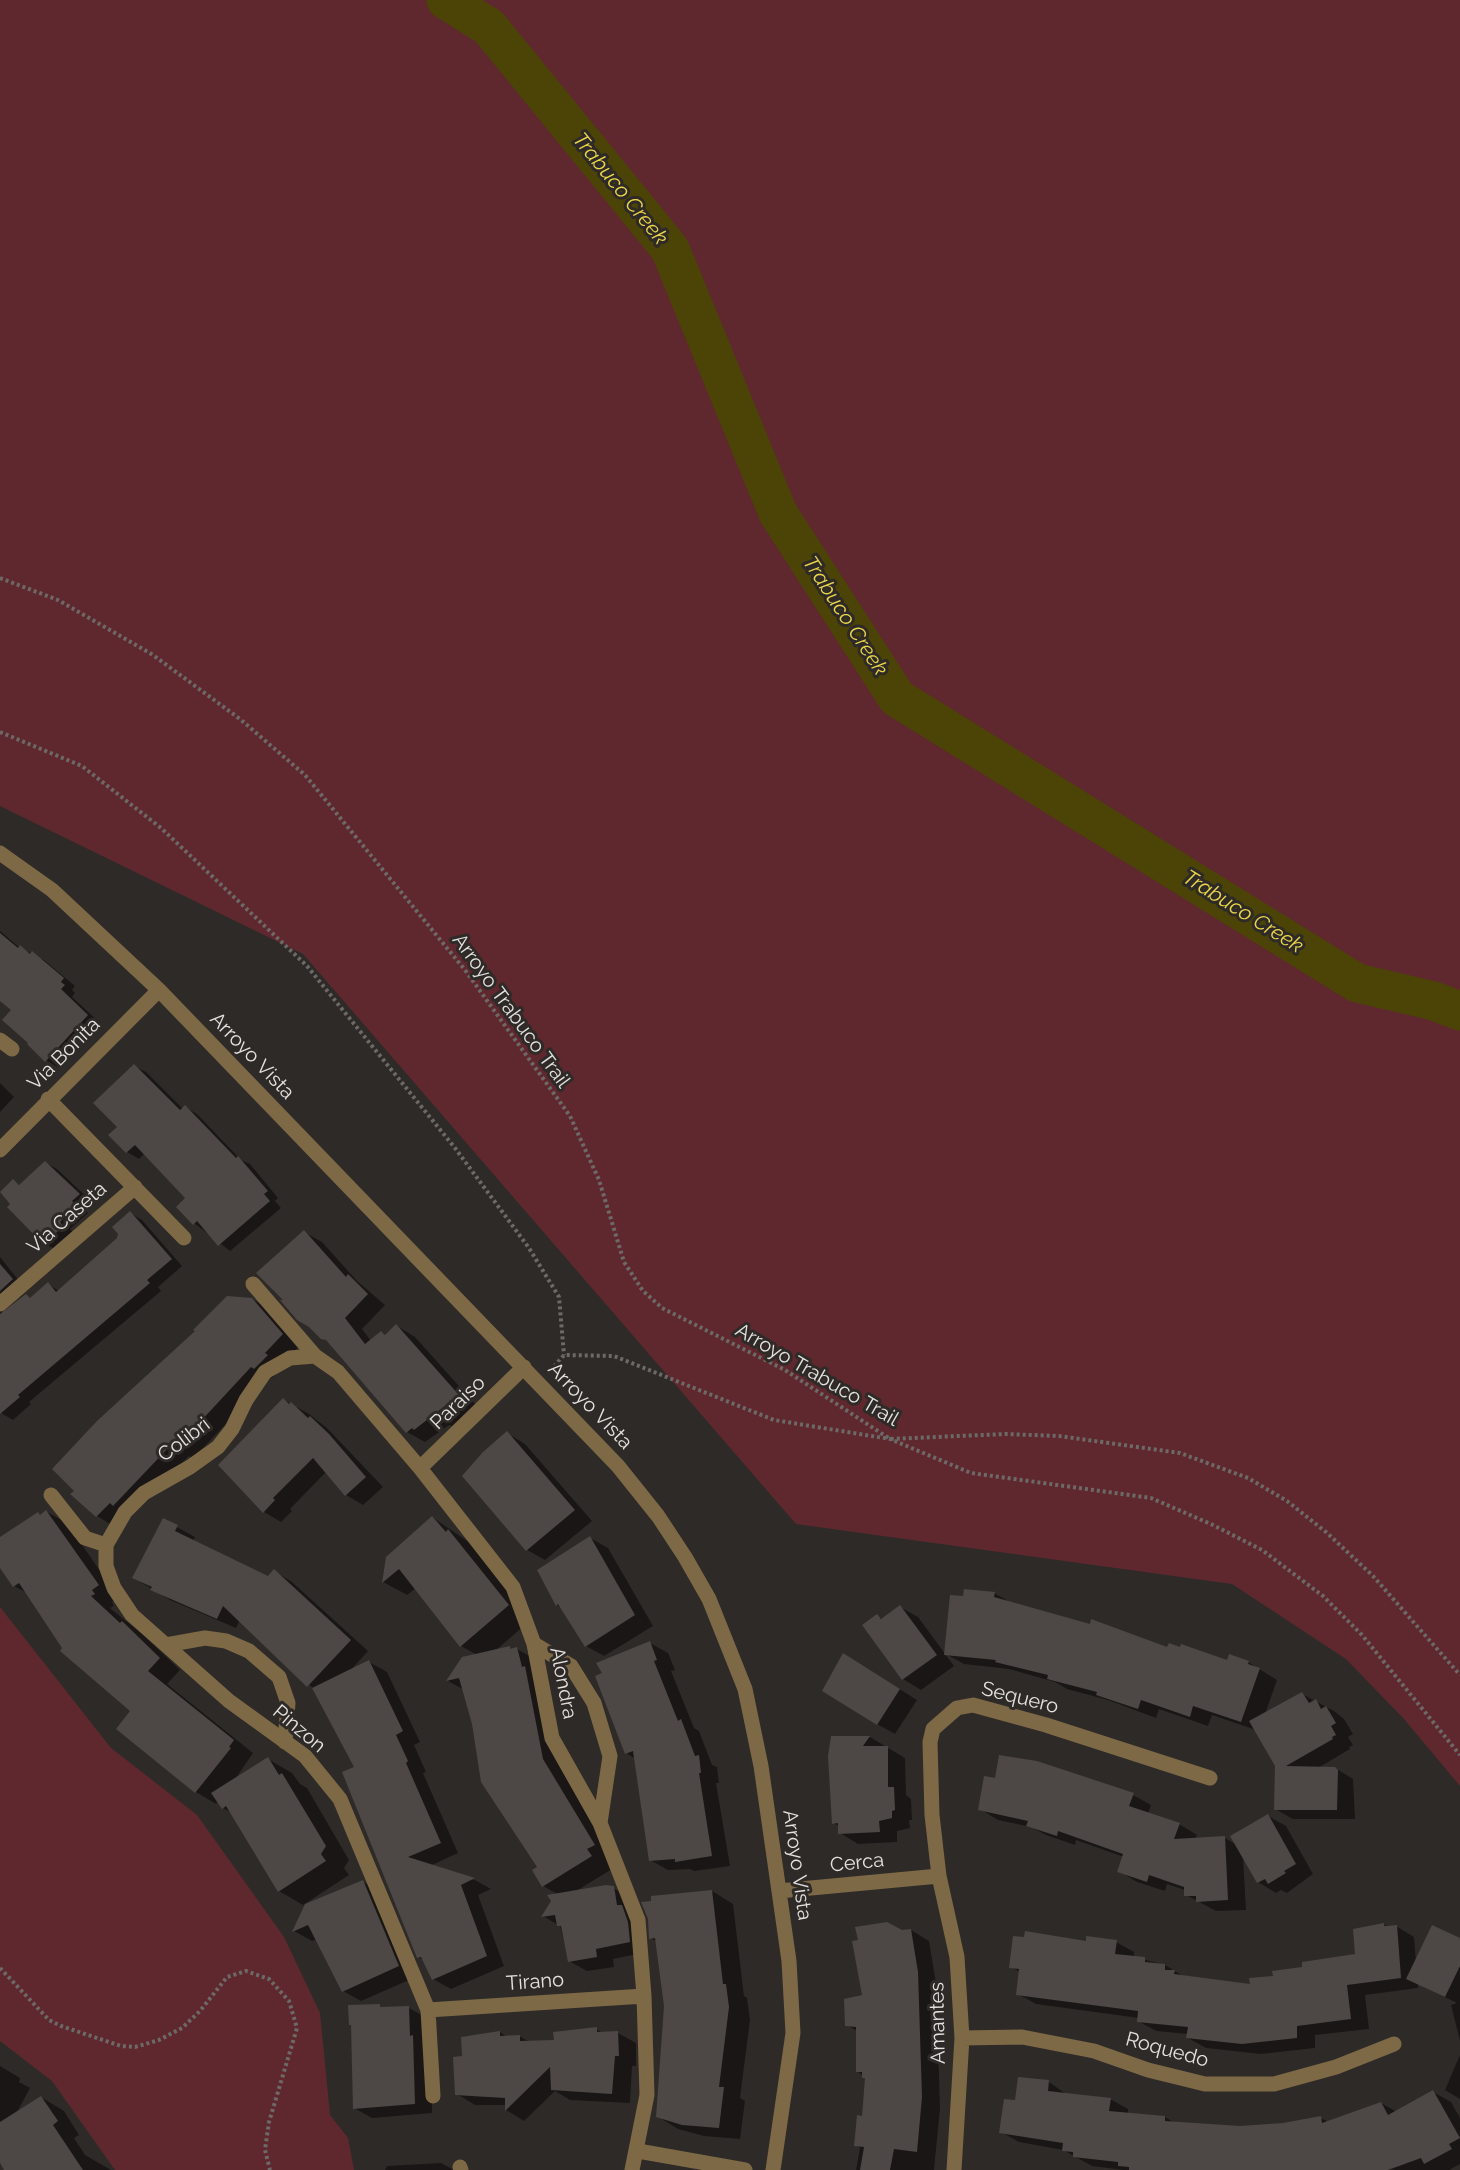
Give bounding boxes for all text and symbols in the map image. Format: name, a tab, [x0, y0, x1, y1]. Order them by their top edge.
water label: Trabuco Creek	[567, 128, 673, 250]
water label: Trabuco Creek	[797, 552, 893, 680]
water label: Trabuco Creek	[1178, 865, 1308, 959]
street label: Arroyo Trabuco Trail	[447, 929, 575, 1093]
street label: Arroyo Vista	[205, 1008, 299, 1104]
street label: Via Bonita	[23, 1013, 105, 1095]
street label: Via Caseta	[22, 1177, 112, 1259]
street label: Arroyo Trabuco Trail	[731, 1318, 903, 1432]
street label: Arroyo Vista	[543, 1358, 637, 1454]
street label: Paraiso	[426, 1371, 490, 1435]
street label: Colibri	[153, 1413, 215, 1467]
street label: Alondra	[544, 1645, 582, 1721]
street label: Sequero	[979, 1677, 1061, 1719]
street label: Pinzon	[268, 1700, 330, 1758]
street label: Arroyo Vista	[777, 1808, 817, 1922]
street label: Cerca	[829, 1848, 885, 1878]
street label: Tirano	[505, 1968, 565, 1996]
street label: Amantes	[925, 1982, 951, 2064]
street label: Roquedo	[1123, 2027, 1211, 2073]

